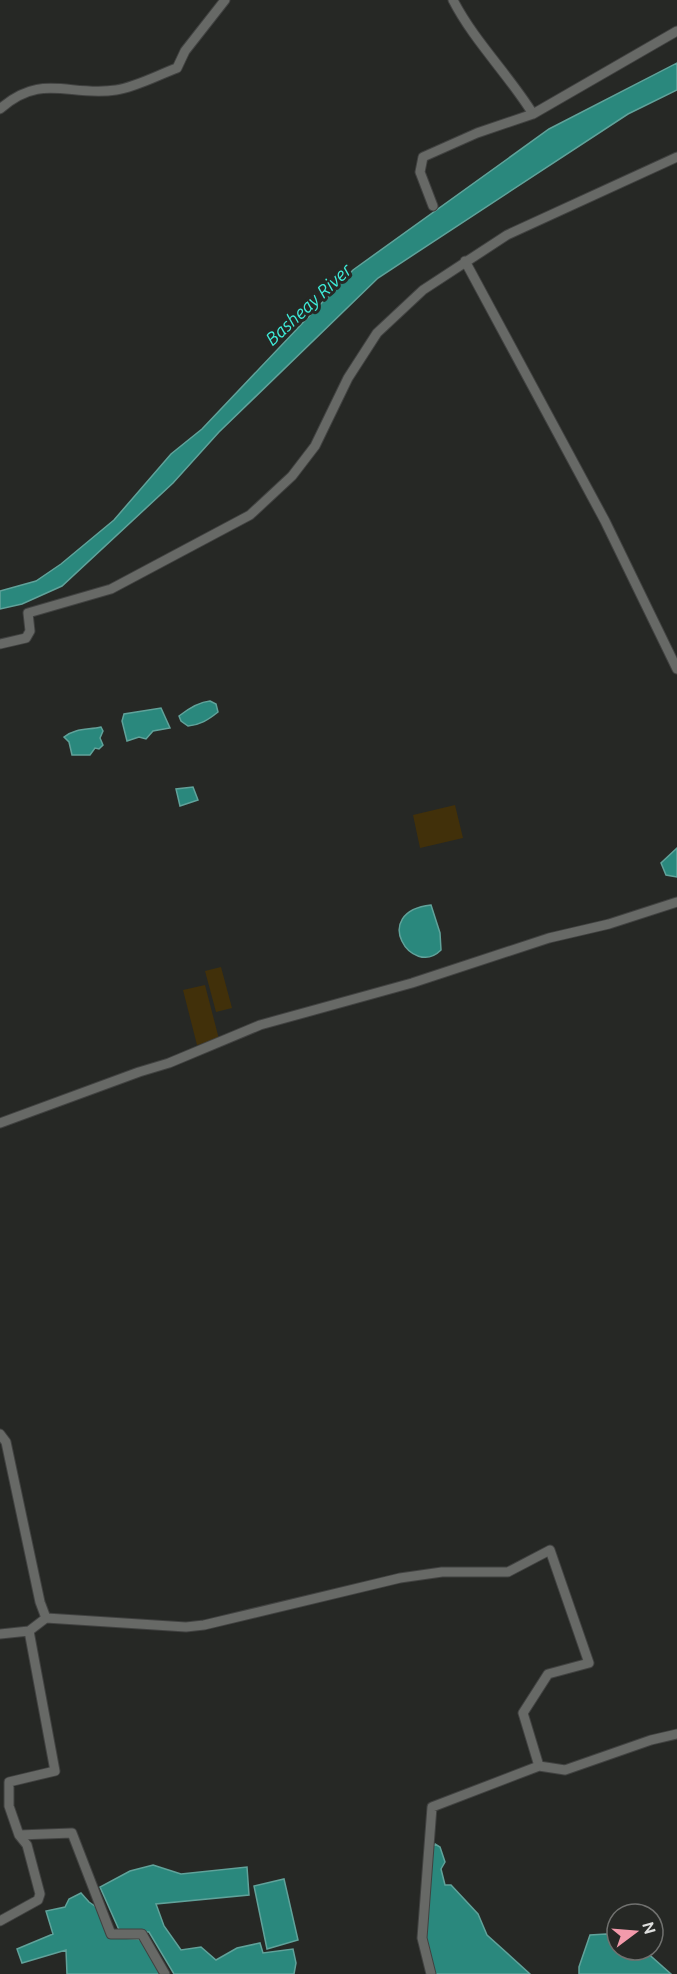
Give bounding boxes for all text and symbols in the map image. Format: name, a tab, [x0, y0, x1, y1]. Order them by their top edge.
water label: Basheay River	[261, 258, 356, 349]
north arrow	[605, 1902, 665, 1962]
text: N	[639, 1920, 660, 1936]

